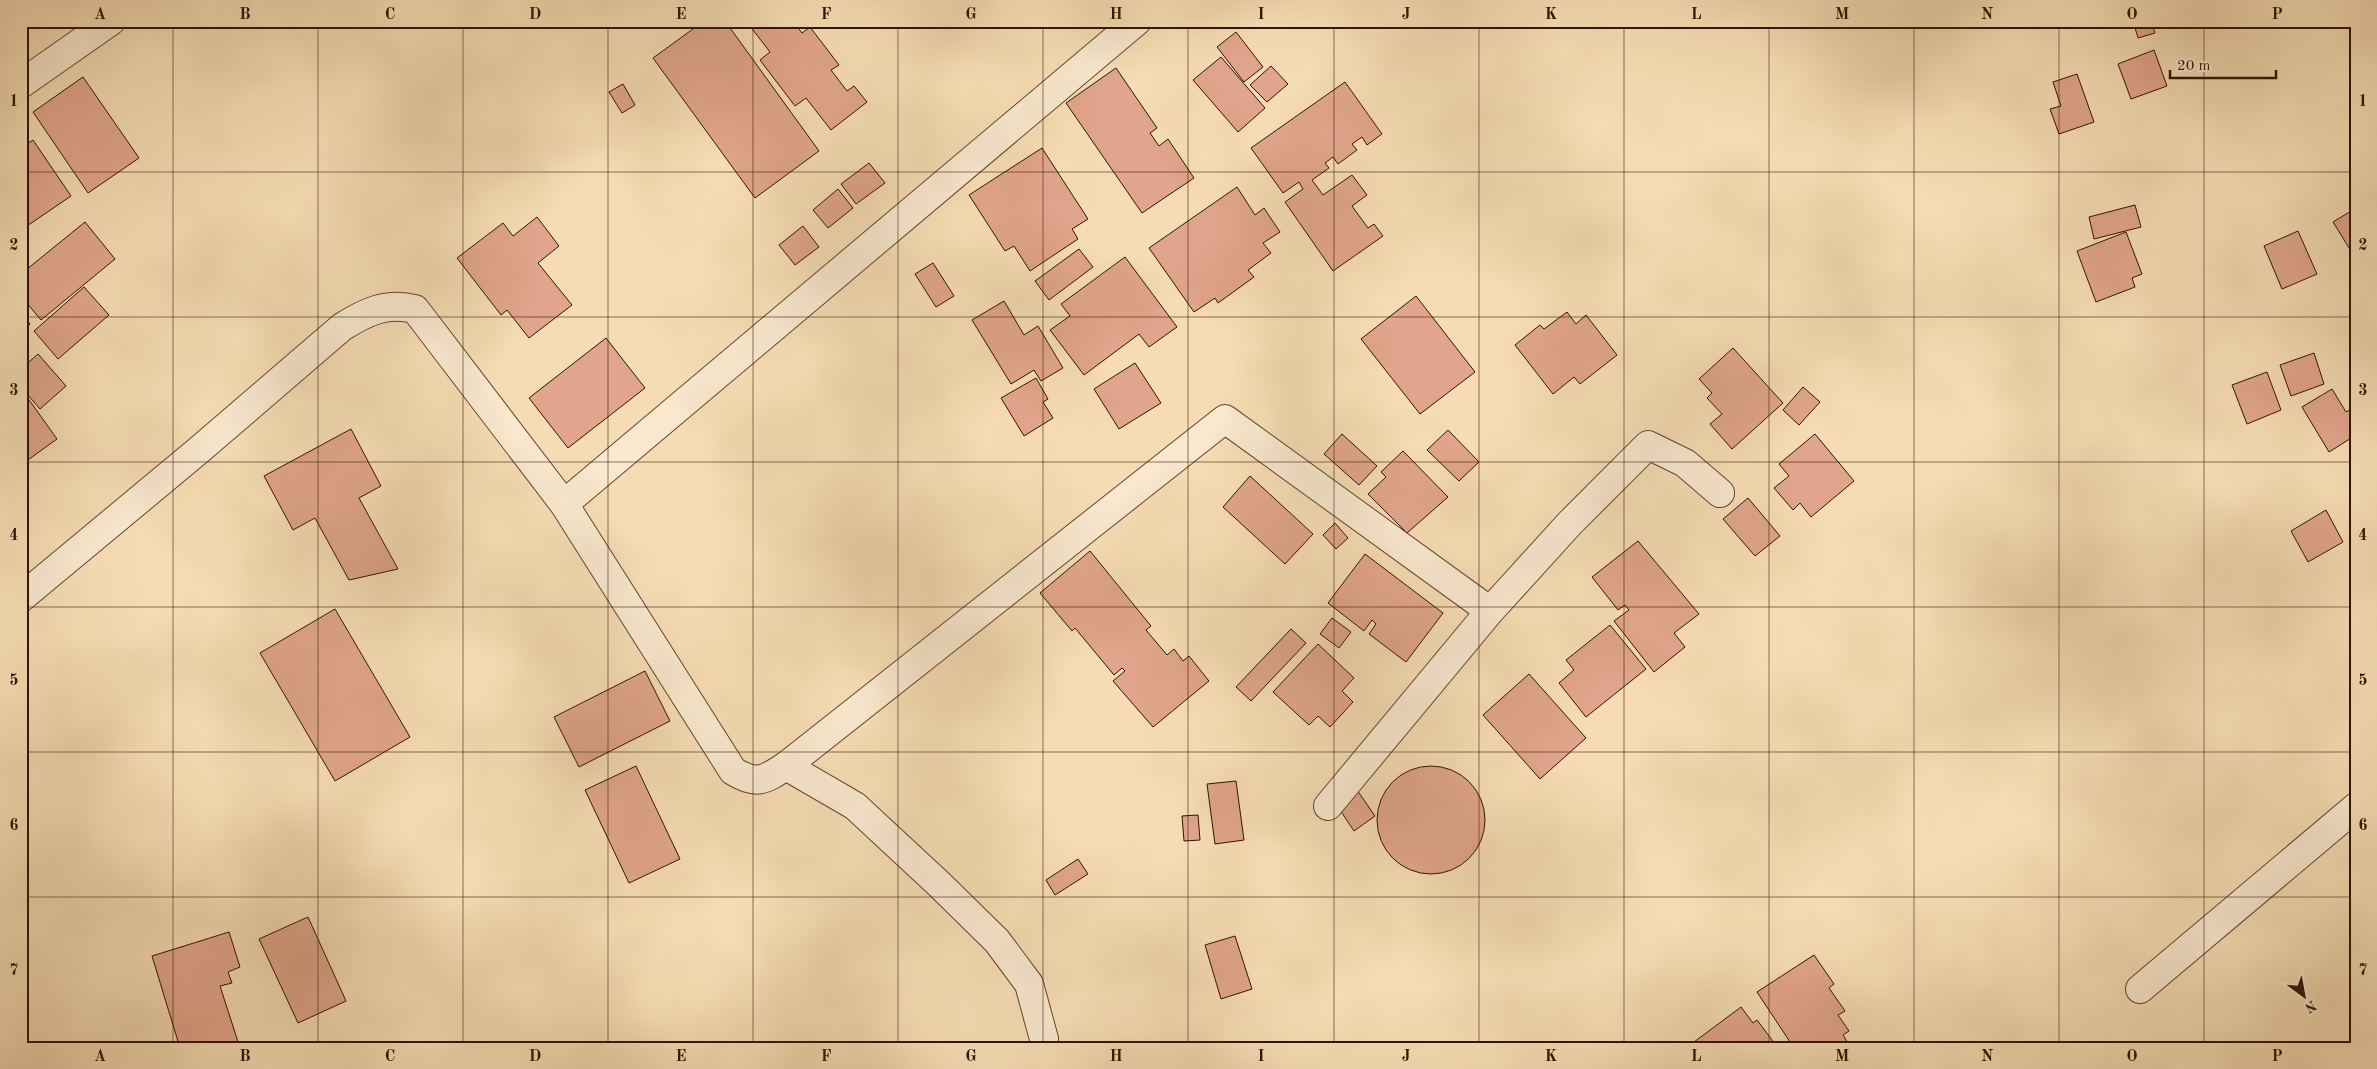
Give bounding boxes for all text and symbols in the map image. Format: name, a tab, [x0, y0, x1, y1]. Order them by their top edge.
text: A	[94, 7, 106, 23]
text: B	[239, 7, 251, 23]
text: C	[385, 7, 395, 23]
text: D	[529, 7, 541, 23]
text: E	[675, 7, 687, 23]
text: F	[821, 7, 832, 23]
text: G	[965, 7, 977, 23]
text: H	[1109, 7, 1123, 23]
text: I	[1257, 7, 1265, 23]
text: J	[1402, 7, 1411, 23]
text: K	[1545, 7, 1557, 23]
text: L	[1691, 7, 1702, 23]
text: M	[1835, 7, 1849, 23]
text: N	[1981, 7, 1994, 23]
text: O	[2126, 7, 2138, 23]
text: P	[2271, 7, 2283, 23]
scale bar	[2170, 48, 2276, 80]
text: 20 m	[2177, 59, 2211, 74]
text: 1	[9, 94, 19, 110]
text: 1	[2358, 94, 2368, 110]
text: 2	[9, 238, 19, 254]
text: 2	[2358, 238, 2368, 254]
text: 3	[9, 383, 19, 399]
text: 3	[2358, 383, 2368, 399]
text: 4	[9, 528, 19, 544]
text: 4	[2358, 528, 2368, 544]
text: 5	[9, 673, 19, 689]
text: 5	[2358, 673, 2368, 689]
text: 6	[9, 818, 19, 834]
text: 6	[2358, 818, 2368, 834]
text: 7	[9, 963, 19, 979]
text: 7	[2358, 963, 2368, 979]
north arrow	[2280, 972, 2330, 1022]
text: N	[2302, 997, 2319, 1015]
text: A	[94, 1049, 106, 1065]
text: B	[239, 1049, 251, 1065]
text: C	[385, 1049, 395, 1065]
text: D	[529, 1049, 541, 1065]
text: E	[675, 1049, 687, 1065]
text: F	[821, 1049, 832, 1065]
text: G	[965, 1049, 977, 1065]
text: H	[1109, 1049, 1123, 1065]
text: I	[1257, 1049, 1265, 1065]
text: J	[1402, 1049, 1411, 1065]
text: K	[1545, 1049, 1557, 1065]
text: L	[1691, 1049, 1702, 1065]
text: M	[1835, 1049, 1849, 1065]
text: N	[1981, 1049, 1994, 1065]
text: O	[2126, 1049, 2138, 1065]
text: P	[2271, 1049, 2283, 1065]

